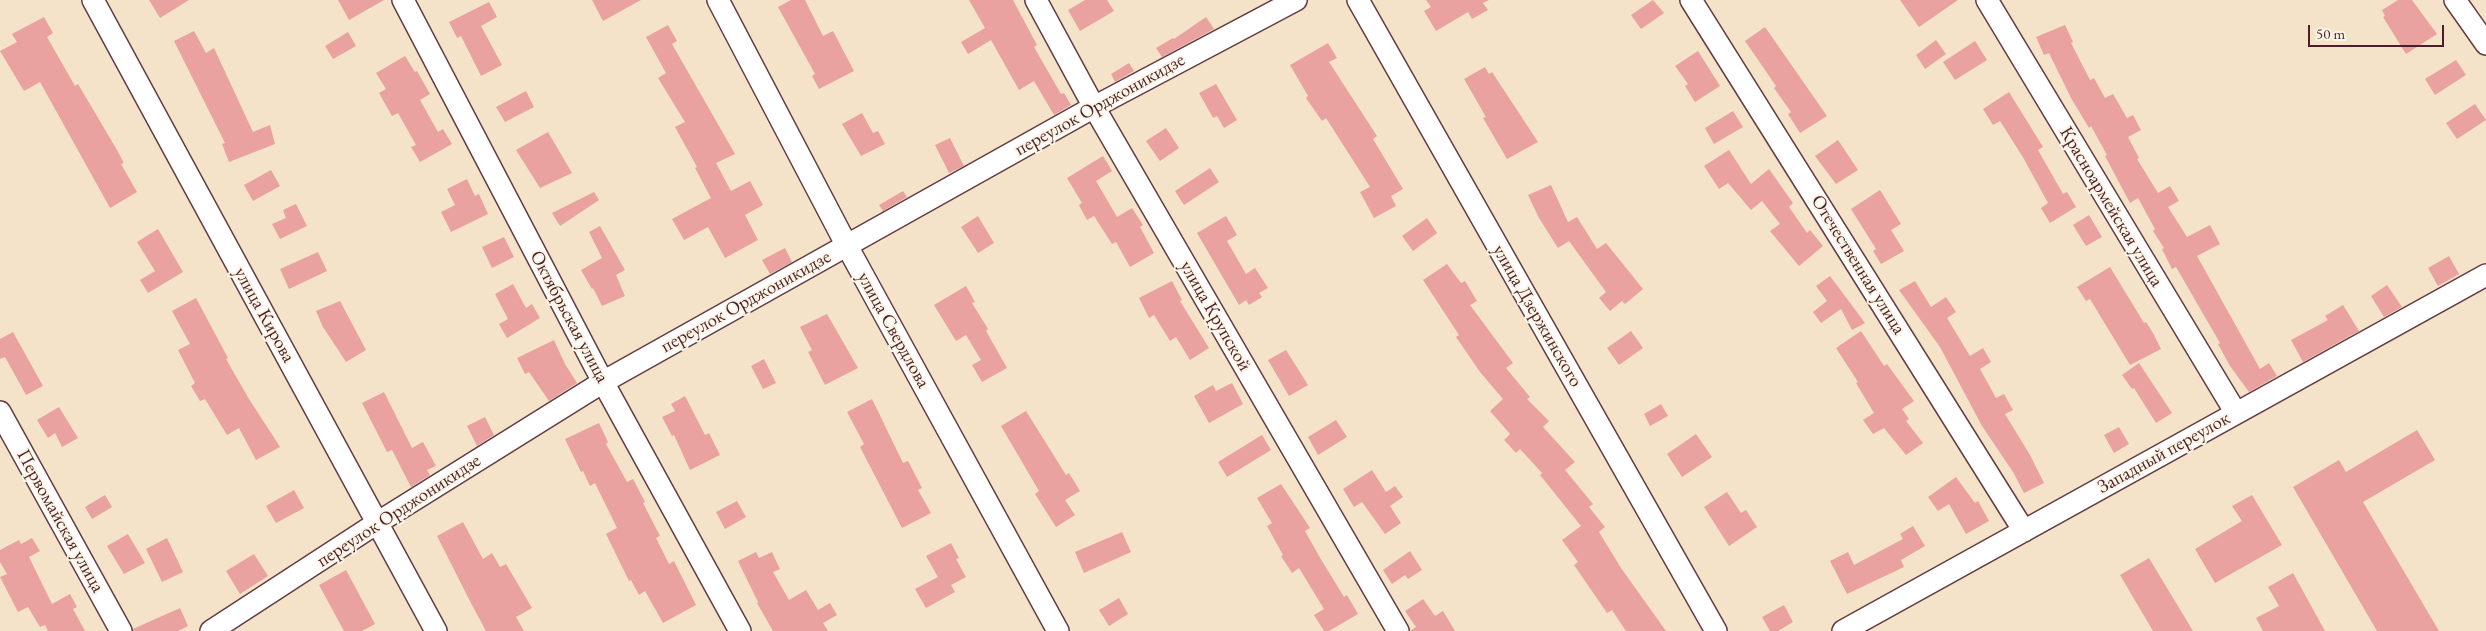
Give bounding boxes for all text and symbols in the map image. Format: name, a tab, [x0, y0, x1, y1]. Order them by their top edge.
scale bar	[2311, 15, 2447, 47]
text: 50 m	[2316, 24, 2345, 43]
street label: переулок Орджоникидзе	[1011, 49, 1189, 161]
street label: Красноармейская улица	[2054, 123, 2168, 291]
street label: Отечественная улица	[1806, 191, 1910, 339]
street label: улица Дзержинского	[1487, 241, 1587, 391]
street label: переулок Орджоникидзе	[657, 246, 835, 358]
street label: Октябрьская улица	[525, 247, 613, 387]
street label: улица Крупской	[1174, 257, 1256, 375]
street label: улица Кирова	[228, 263, 300, 367]
street label: улица Свердлова	[852, 268, 934, 392]
street label: Западный переулок	[2094, 407, 2234, 499]
street label: Первомайская улица	[11, 445, 109, 597]
street label: переулок Орджоникидзе	[313, 449, 485, 573]

